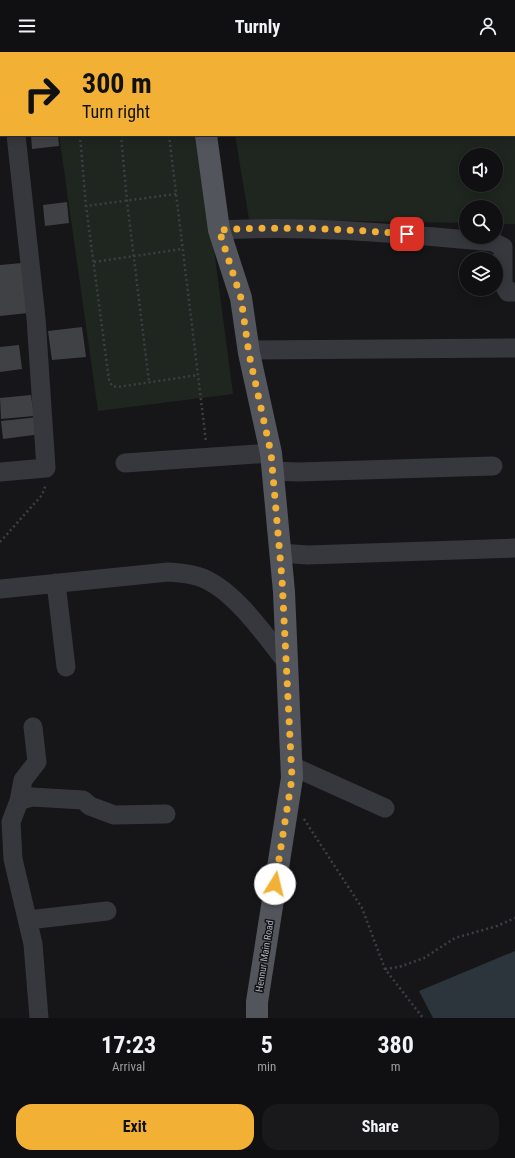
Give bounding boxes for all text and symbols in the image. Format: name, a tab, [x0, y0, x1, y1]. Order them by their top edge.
icon: menu	[16, 15, 38, 37]
icon: person	[477, 15, 499, 37]
text: Turnly	[235, 16, 280, 37]
text: 300 m	[82, 67, 152, 100]
icon: right	[16, 68, 68, 120]
text: Turn right	[82, 101, 150, 122]
map controls	[459, 148, 503, 296]
button: sound	[459, 148, 503, 192]
button: search	[459, 200, 503, 244]
pin	[390, 217, 424, 251]
icon: arrive	[396, 223, 418, 245]
button: layers	[459, 252, 503, 296]
position arrow	[254, 863, 296, 905]
street label: Hennur Main Road	[253, 919, 276, 993]
text: 17:23	[101, 1031, 156, 1059]
text: 5	[261, 1031, 273, 1059]
text: 380	[377, 1031, 414, 1059]
text: Arrival	[112, 1059, 145, 1074]
text: min	[257, 1059, 276, 1074]
text: m	[391, 1059, 401, 1074]
button: Exit	[16, 1104, 254, 1150]
button: Share	[262, 1104, 499, 1150]

